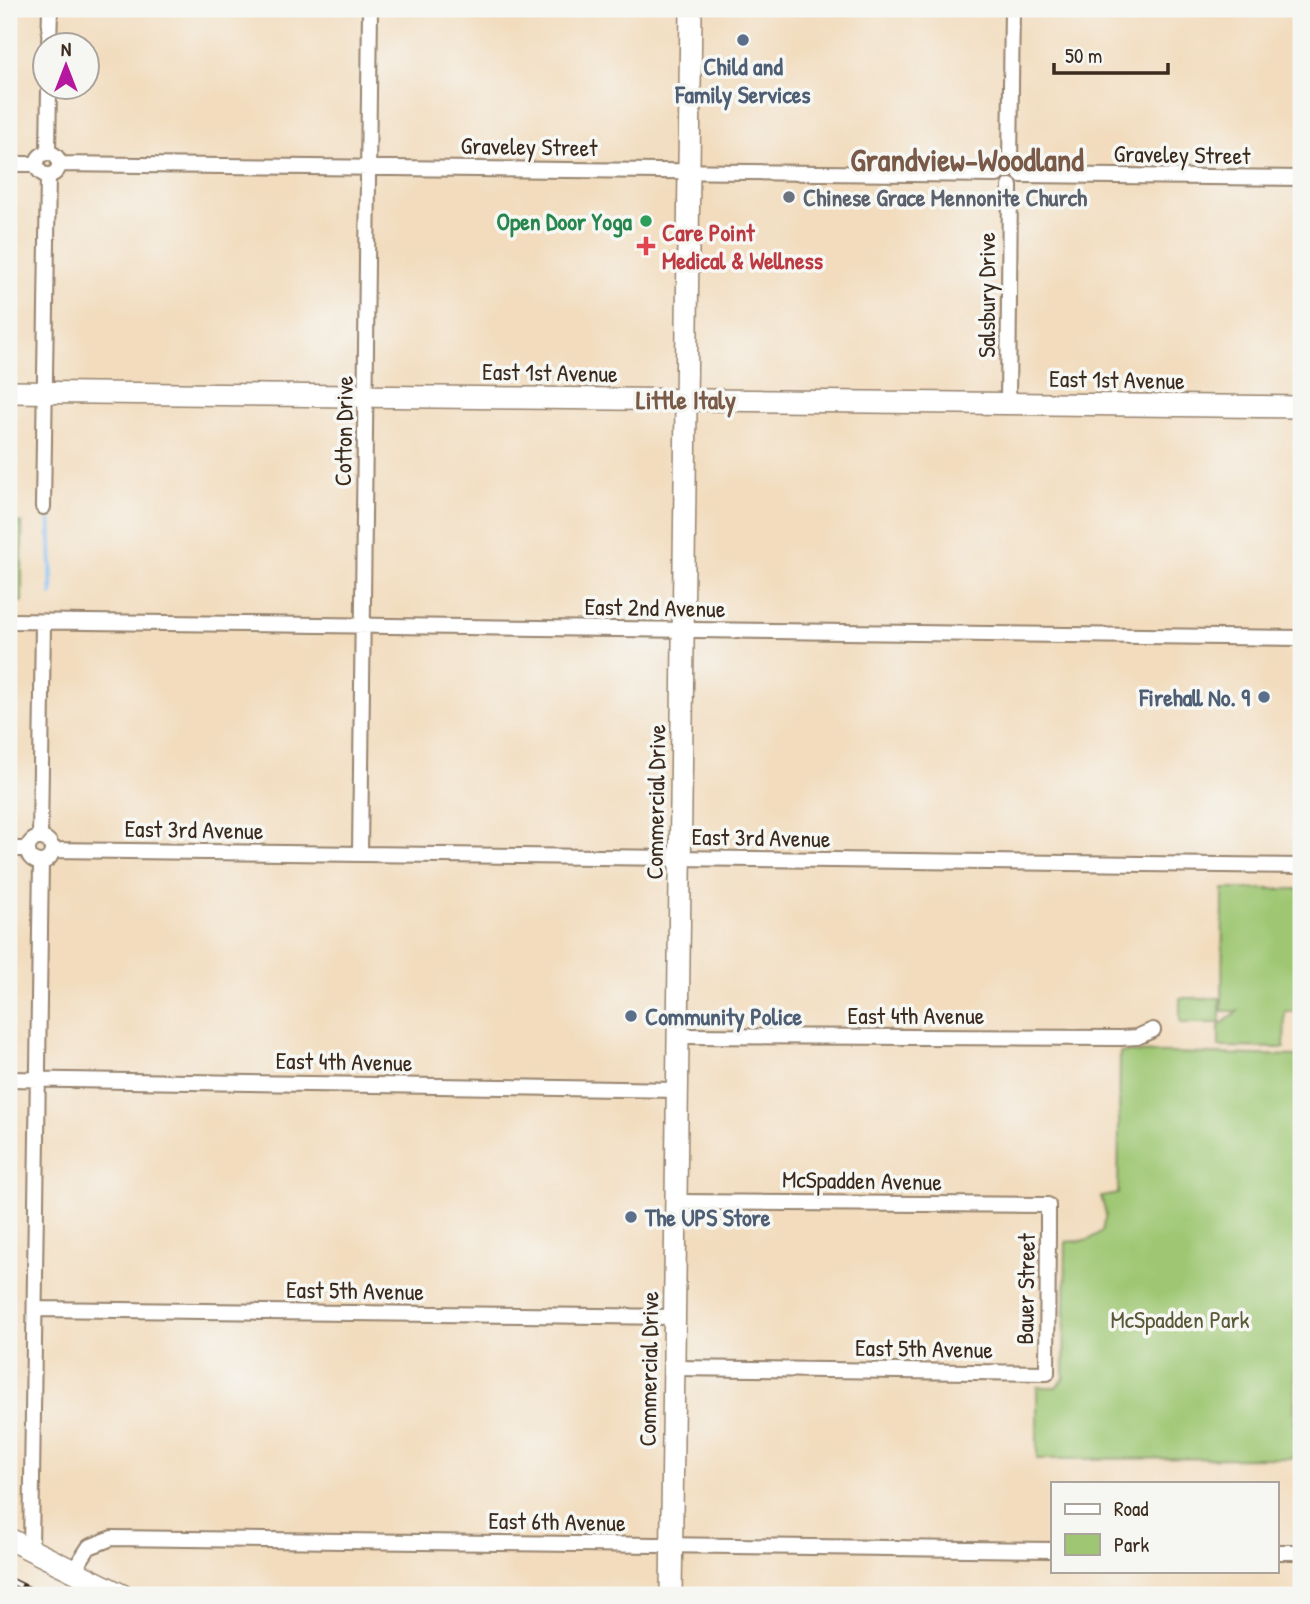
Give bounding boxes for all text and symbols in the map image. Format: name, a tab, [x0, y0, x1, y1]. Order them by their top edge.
north arrow	[32, 32, 102, 102]
marker: Child and Family Services	[735, 32, 751, 48]
scale bar	[1054, 32, 1168, 76]
text: N	[61, 36, 71, 62]
text: 50 m	[1065, 41, 1102, 70]
place label: Child and Family Services	[674, 50, 811, 111]
street label: Graveley Street	[460, 129, 598, 163]
street label: Graveley Street	[1113, 137, 1251, 171]
district label: Grandview-Woodland	[850, 138, 1084, 181]
place label: Chinese Grace Mennonite Church	[803, 181, 1087, 213]
marker: Chinese Grace Mennonite Church	[781, 189, 797, 205]
place label: Open Door Yoga	[497, 205, 633, 238]
marker: Open Door Yoga	[638, 213, 654, 229]
place label: Care Point Medical & Wellness	[662, 216, 823, 276]
street label: Salsbury Drive	[970, 232, 1002, 358]
marker: Care Point Medical & Wellness	[636, 236, 656, 256]
street label: East 1st Avenue	[482, 355, 619, 389]
street label: East 1st Avenue	[1049, 362, 1186, 396]
street label: Cotton Drive	[326, 375, 360, 487]
district label: Little Italy	[636, 382, 736, 418]
street label: East 2nd Avenue	[584, 590, 726, 624]
place label: Firehall No. 9	[1139, 681, 1250, 713]
marker: Firehall No. 9	[1256, 689, 1272, 705]
street label: Commercial Drive	[638, 724, 672, 880]
street label: East 3rd Avenue	[124, 812, 264, 846]
street label: East 3rd Avenue	[691, 820, 831, 854]
street label: East 4th Avenue	[848, 999, 985, 1031]
place label: Community Police	[645, 1000, 803, 1033]
marker: Community Police	[623, 1008, 639, 1024]
street label: East 4th Avenue	[275, 1044, 413, 1078]
street label: McSpadden Avenue	[782, 1163, 943, 1197]
place label: The UPS Store	[644, 1201, 771, 1233]
marker: The UPS Store	[623, 1209, 639, 1225]
street label: Bauer Street	[1008, 1232, 1042, 1345]
street label: East 5th Avenue	[286, 1273, 425, 1307]
street label: Commercial Drive	[631, 1291, 665, 1447]
park label: McSpadden Park	[1110, 1303, 1250, 1335]
street label: East 5th Avenue	[855, 1331, 994, 1365]
legend	[1051, 1482, 1278, 1572]
text: Road	[1114, 1494, 1148, 1523]
street label: East 6th Avenue	[488, 1504, 626, 1538]
text: Park	[1114, 1530, 1149, 1559]

